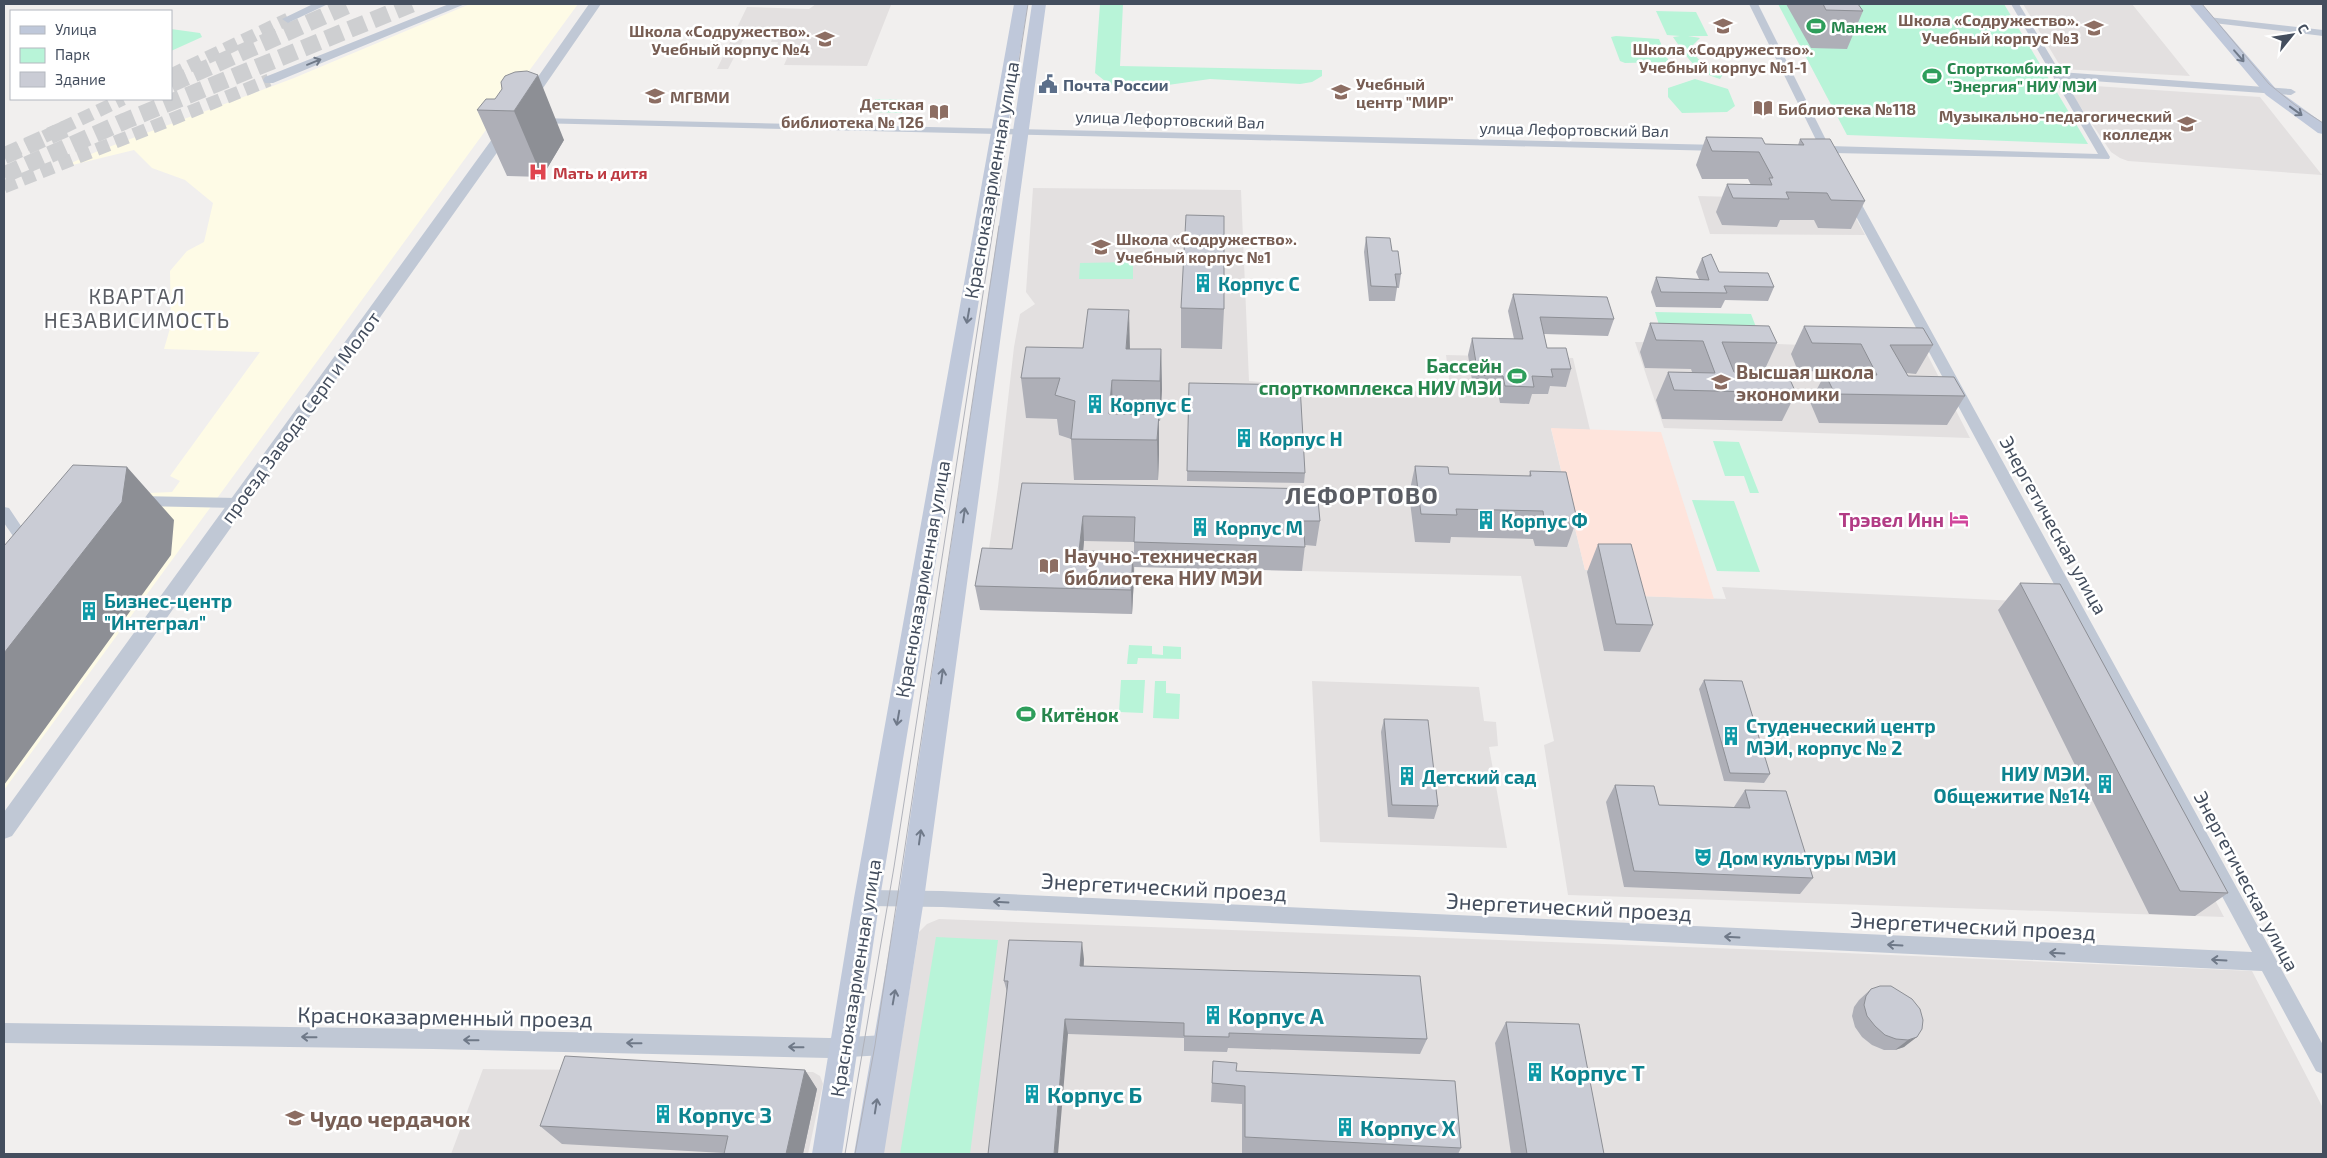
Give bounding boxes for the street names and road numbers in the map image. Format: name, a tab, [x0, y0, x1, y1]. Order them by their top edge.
street label: Красноказарменная улица	[959, 60, 1024, 301]
street label: улица Лефортовский Вал	[1075, 106, 1265, 133]
street label: улица Лефортовский Вал	[1479, 118, 1669, 141]
street label: проезд Завода Серп и Молот	[215, 307, 385, 527]
street label: Энергетическая улица	[1995, 432, 2113, 619]
street label: Красноказарменная улица	[890, 459, 955, 700]
street label: Энергетическая улица	[2189, 787, 2304, 975]
street label: Красноказарменная улица	[825, 857, 886, 1099]
street label: Энергетический проезд	[1041, 867, 1288, 905]
street label: Энергетический проезд	[1446, 887, 1693, 925]
street label: Энергетический проезд	[1850, 906, 2097, 944]
street label: Красноказарменный проезд	[297, 1000, 593, 1032]

